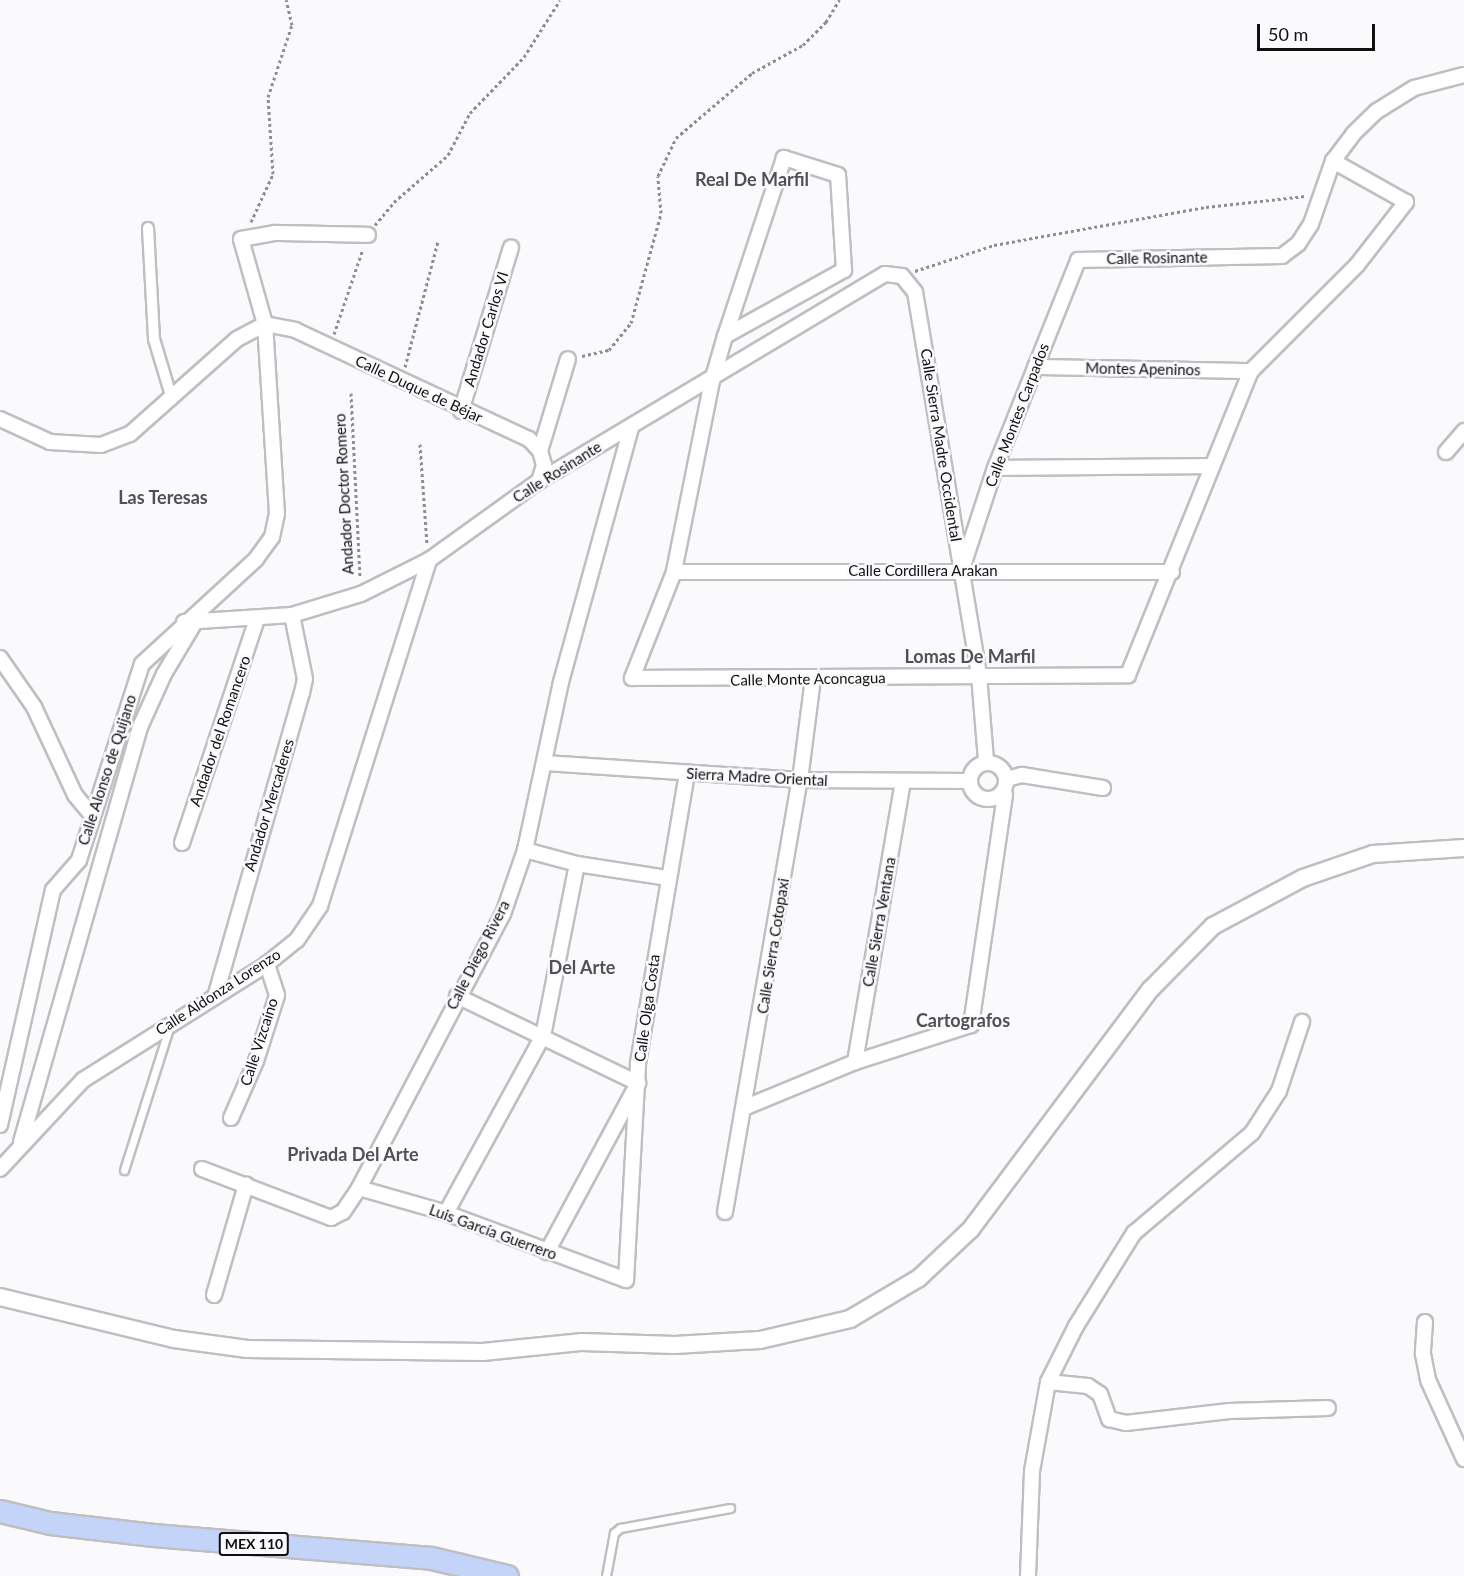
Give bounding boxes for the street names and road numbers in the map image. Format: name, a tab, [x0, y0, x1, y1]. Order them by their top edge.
street label: Calle Rosinante	[1106, 248, 1208, 268]
street label: Andador Carlos VI	[460, 269, 512, 389]
street label: Calle Montes Carpados	[981, 341, 1053, 489]
street label: Calle Sierra Madre Occidental	[917, 347, 965, 543]
street label: Calle Duque de Béjar	[352, 352, 486, 426]
street label: Montes Apeninos	[1085, 359, 1201, 379]
street label: Andador Doctor Romero	[331, 413, 357, 575]
street label: Calle Rosinante	[509, 438, 605, 506]
street label: Calle Cordillera Arakan	[848, 562, 998, 580]
street label: Andador del Romancero	[186, 653, 254, 809]
street label: Calle Monte Aconcagua	[730, 669, 886, 689]
street label: Calle Alonso de Quijano	[74, 692, 140, 848]
street label: Andador Mercaderes	[240, 736, 298, 874]
street label: Sierra Madre Oriental	[686, 764, 828, 790]
street label: Calle Sierra Ventana	[859, 856, 899, 988]
street label: Calle Sierra Cotopaxi	[753, 877, 793, 1015]
street label: Calle Diego Rivera	[443, 897, 513, 1013]
street label: Calle Aldonza Lorenzo	[152, 945, 284, 1039]
street label: Calle Olga Costa	[631, 953, 663, 1063]
street label: Calle Vizcaíno	[236, 996, 282, 1088]
street label: Luis García Guerrero	[427, 1201, 559, 1263]
road number: MEX 110	[218, 1533, 290, 1555]

